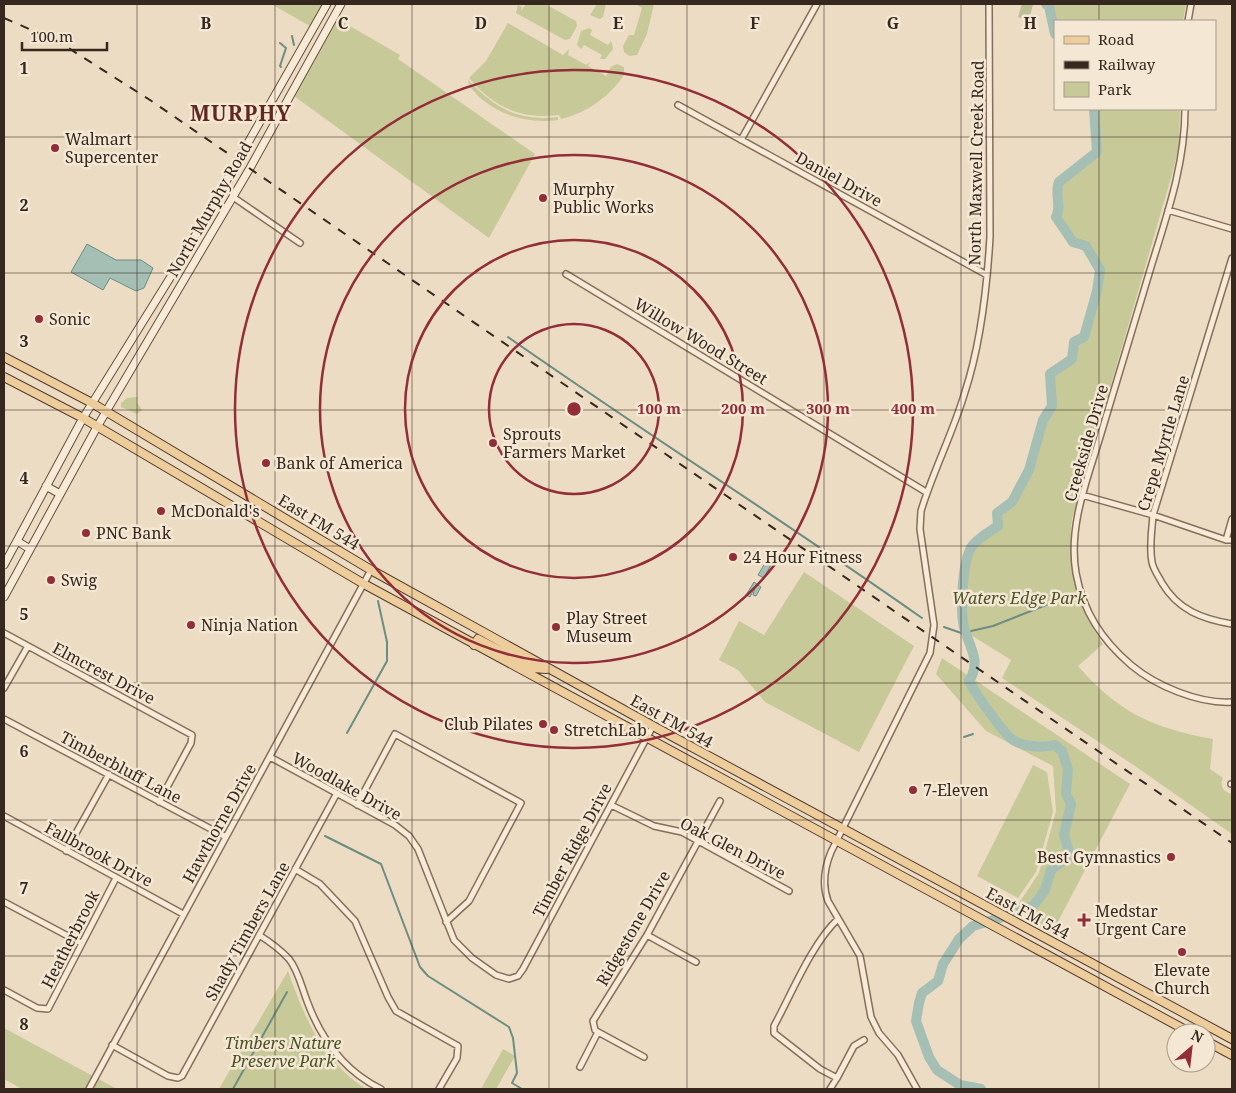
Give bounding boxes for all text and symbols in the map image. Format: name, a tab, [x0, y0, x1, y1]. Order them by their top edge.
text: B	[201, 12, 212, 34]
text: C	[338, 12, 349, 34]
text: D	[475, 12, 487, 34]
text: E	[613, 12, 623, 34]
text: F	[750, 12, 760, 34]
text: G	[887, 12, 899, 34]
text: H	[1023, 12, 1037, 34]
scale bar	[22, 20, 108, 52]
legend	[1054, 20, 1216, 110]
text: 100 m	[30, 26, 73, 46]
text: Road	[1098, 29, 1134, 49]
text: Railway	[1098, 54, 1156, 74]
text: 1	[19, 57, 29, 79]
street label: North Maxwell Creek Road	[963, 60, 989, 266]
text: Park	[1098, 79, 1132, 99]
district label: MURPHY	[190, 99, 292, 127]
place label: Walmart Supercenter	[65, 128, 159, 168]
street label: North Murphy Road	[161, 137, 257, 281]
marker: Walmart Supercenter	[49, 142, 61, 154]
street label: Daniel Drive	[792, 146, 886, 212]
place label: Murphy Public Works	[553, 178, 654, 218]
marker: Murphy Public Works	[537, 192, 549, 204]
text: 2	[19, 194, 29, 216]
street label: Willow Wood Street	[630, 292, 772, 390]
place label: Sonic	[49, 308, 90, 330]
marker: Sonic	[33, 313, 45, 325]
text: 3	[19, 330, 29, 352]
street label: Crepe Myrtle Lane	[1132, 372, 1194, 514]
street label: Creekside Drive	[1059, 382, 1113, 504]
text: 100 m	[637, 398, 681, 418]
text: 200 m	[721, 398, 765, 418]
text: 300 m	[806, 398, 850, 418]
text: 400 m	[891, 398, 935, 418]
centre of rings	[565, 400, 583, 418]
place label: Sprouts Farmers Market	[503, 423, 626, 463]
marker: Sprouts Farmers Market	[487, 437, 499, 449]
place label: Bank of America	[276, 452, 403, 474]
marker: Bank of America	[260, 457, 272, 469]
text: 4	[19, 467, 29, 489]
street label: East FM 544	[274, 489, 364, 555]
place label: McDonald's	[171, 500, 260, 522]
marker: McDonald's	[155, 505, 167, 517]
place label: PNC Bank	[96, 522, 172, 544]
marker: PNC Bank	[80, 527, 92, 539]
place label: 24 Hour Fitness	[743, 546, 862, 568]
marker: 24 Hour Fitness	[727, 551, 739, 563]
place label: Swig	[61, 569, 97, 591]
marker: Swig	[45, 574, 57, 586]
park label: Waters Edge Park	[952, 587, 1087, 609]
text: 5	[19, 603, 29, 625]
place label: Play Street Museum	[566, 607, 648, 647]
place label: Ninja Nation	[201, 614, 298, 636]
marker: Ninja Nation	[185, 619, 197, 631]
marker: Play Street Museum	[550, 621, 562, 633]
street label: Elmcrest Drive	[49, 637, 159, 709]
street label: East FM 544	[627, 689, 717, 753]
place label: Club Pilates	[444, 713, 533, 735]
marker: Club Pilates	[537, 718, 549, 730]
place label: StretchLab	[564, 719, 647, 741]
marker: StretchLab	[548, 724, 560, 736]
street label: Timberbluff Lane	[57, 726, 185, 808]
text: 6	[19, 740, 29, 762]
street label: Woodlake Drive	[288, 747, 406, 825]
street label: Hawthorne Drive	[177, 759, 261, 887]
street label: Timber Ridge Drive	[527, 779, 617, 921]
place label: 7-Eleven	[923, 779, 989, 801]
marker: 7-Eleven	[907, 784, 919, 796]
street label: Oak Glen Drive	[676, 812, 790, 884]
street label: Fallbrook Drive	[41, 816, 157, 892]
place label: Best Gymnastics	[1037, 846, 1161, 868]
marker: Best Gymnastics	[1165, 851, 1177, 863]
street label: Shady Timbers Lane	[200, 857, 294, 1005]
street label: Ridgestone Drive	[591, 866, 675, 990]
text: 7	[19, 877, 29, 899]
street label: East FM 544	[982, 882, 1074, 944]
street label: Heatherbrook	[36, 886, 104, 992]
place label: Medstar Urgent Care	[1095, 900, 1186, 940]
marker: Medstar Urgent Care	[1077, 913, 1091, 927]
marker: Elevate Church	[1176, 946, 1188, 958]
place label: Elevate Church	[1154, 959, 1210, 999]
text: 8	[19, 1013, 29, 1035]
north arrow	[1166, 1023, 1216, 1073]
text: N	[1188, 1025, 1207, 1047]
park label: Timbers Nature Preserve Park	[225, 1032, 342, 1072]

